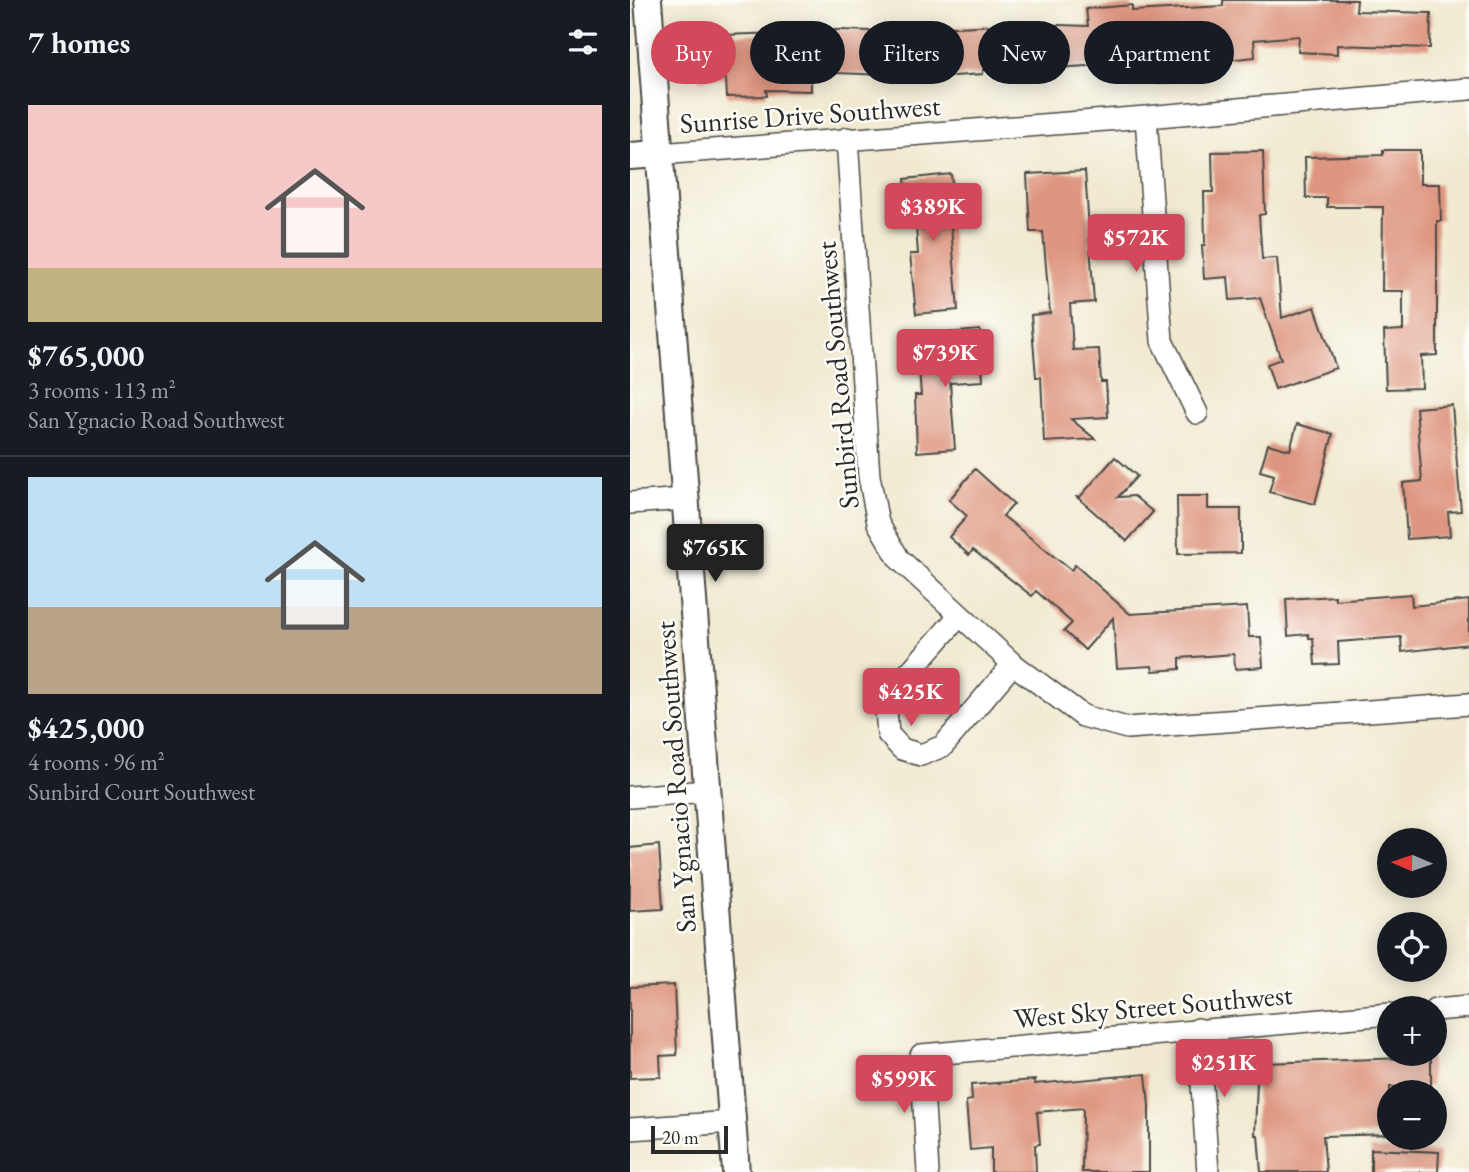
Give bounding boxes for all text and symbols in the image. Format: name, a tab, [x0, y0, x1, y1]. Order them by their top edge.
chip: Buy	[651, 21, 736, 84]
chip: Rent	[750, 21, 845, 84]
chip: Filters	[859, 21, 964, 84]
chip: New	[978, 21, 1070, 84]
chip: Apartment	[1084, 21, 1234, 84]
text: 7 homes	[28, 23, 130, 62]
icon: filters	[564, 23, 602, 61]
street label: Sunrise Drive Southwest	[678, 87, 942, 141]
icon: home	[252, 150, 378, 276]
pin: $389K	[884, 184, 982, 243]
text: $389K	[901, 191, 965, 221]
pin: $572K	[1087, 215, 1185, 274]
text: $572K	[1104, 222, 1168, 252]
street label: Sunbird Road Southwest	[807, 239, 867, 510]
pin: $739K	[896, 330, 994, 389]
text: $765,000	[28, 336, 144, 375]
text: $739K	[913, 337, 977, 367]
text: 3 rooms · 113 m²	[28, 375, 176, 405]
text: San Ygnacio Road Southwest	[28, 405, 284, 435]
icon: home	[252, 522, 378, 648]
pin: $765K	[666, 524, 764, 584]
text: $765K	[683, 532, 747, 562]
street label: San Ygnacio Road Southwest	[646, 620, 704, 934]
pin: $425K	[862, 668, 960, 728]
text: $425K	[879, 676, 943, 706]
text: $425,000	[28, 708, 144, 747]
text: 4 rooms · 96 m²	[28, 747, 165, 777]
text: Sunbird Court Southwest	[28, 777, 255, 807]
north arrow	[1377, 828, 1447, 898]
map controls	[1377, 828, 1447, 1150]
button: locate	[1377, 912, 1447, 982]
street label: West Sky Street Southwest	[1012, 976, 1294, 1036]
button: +	[1377, 996, 1447, 1066]
pin: $251K	[1175, 1040, 1273, 1099]
text: $251K	[1192, 1047, 1256, 1077]
pin: $599K	[855, 1056, 953, 1115]
text: $599K	[872, 1063, 936, 1093]
button: −	[1377, 1080, 1447, 1150]
scale bar	[651, 1123, 728, 1155]
text: 20 m	[662, 1125, 699, 1150]

